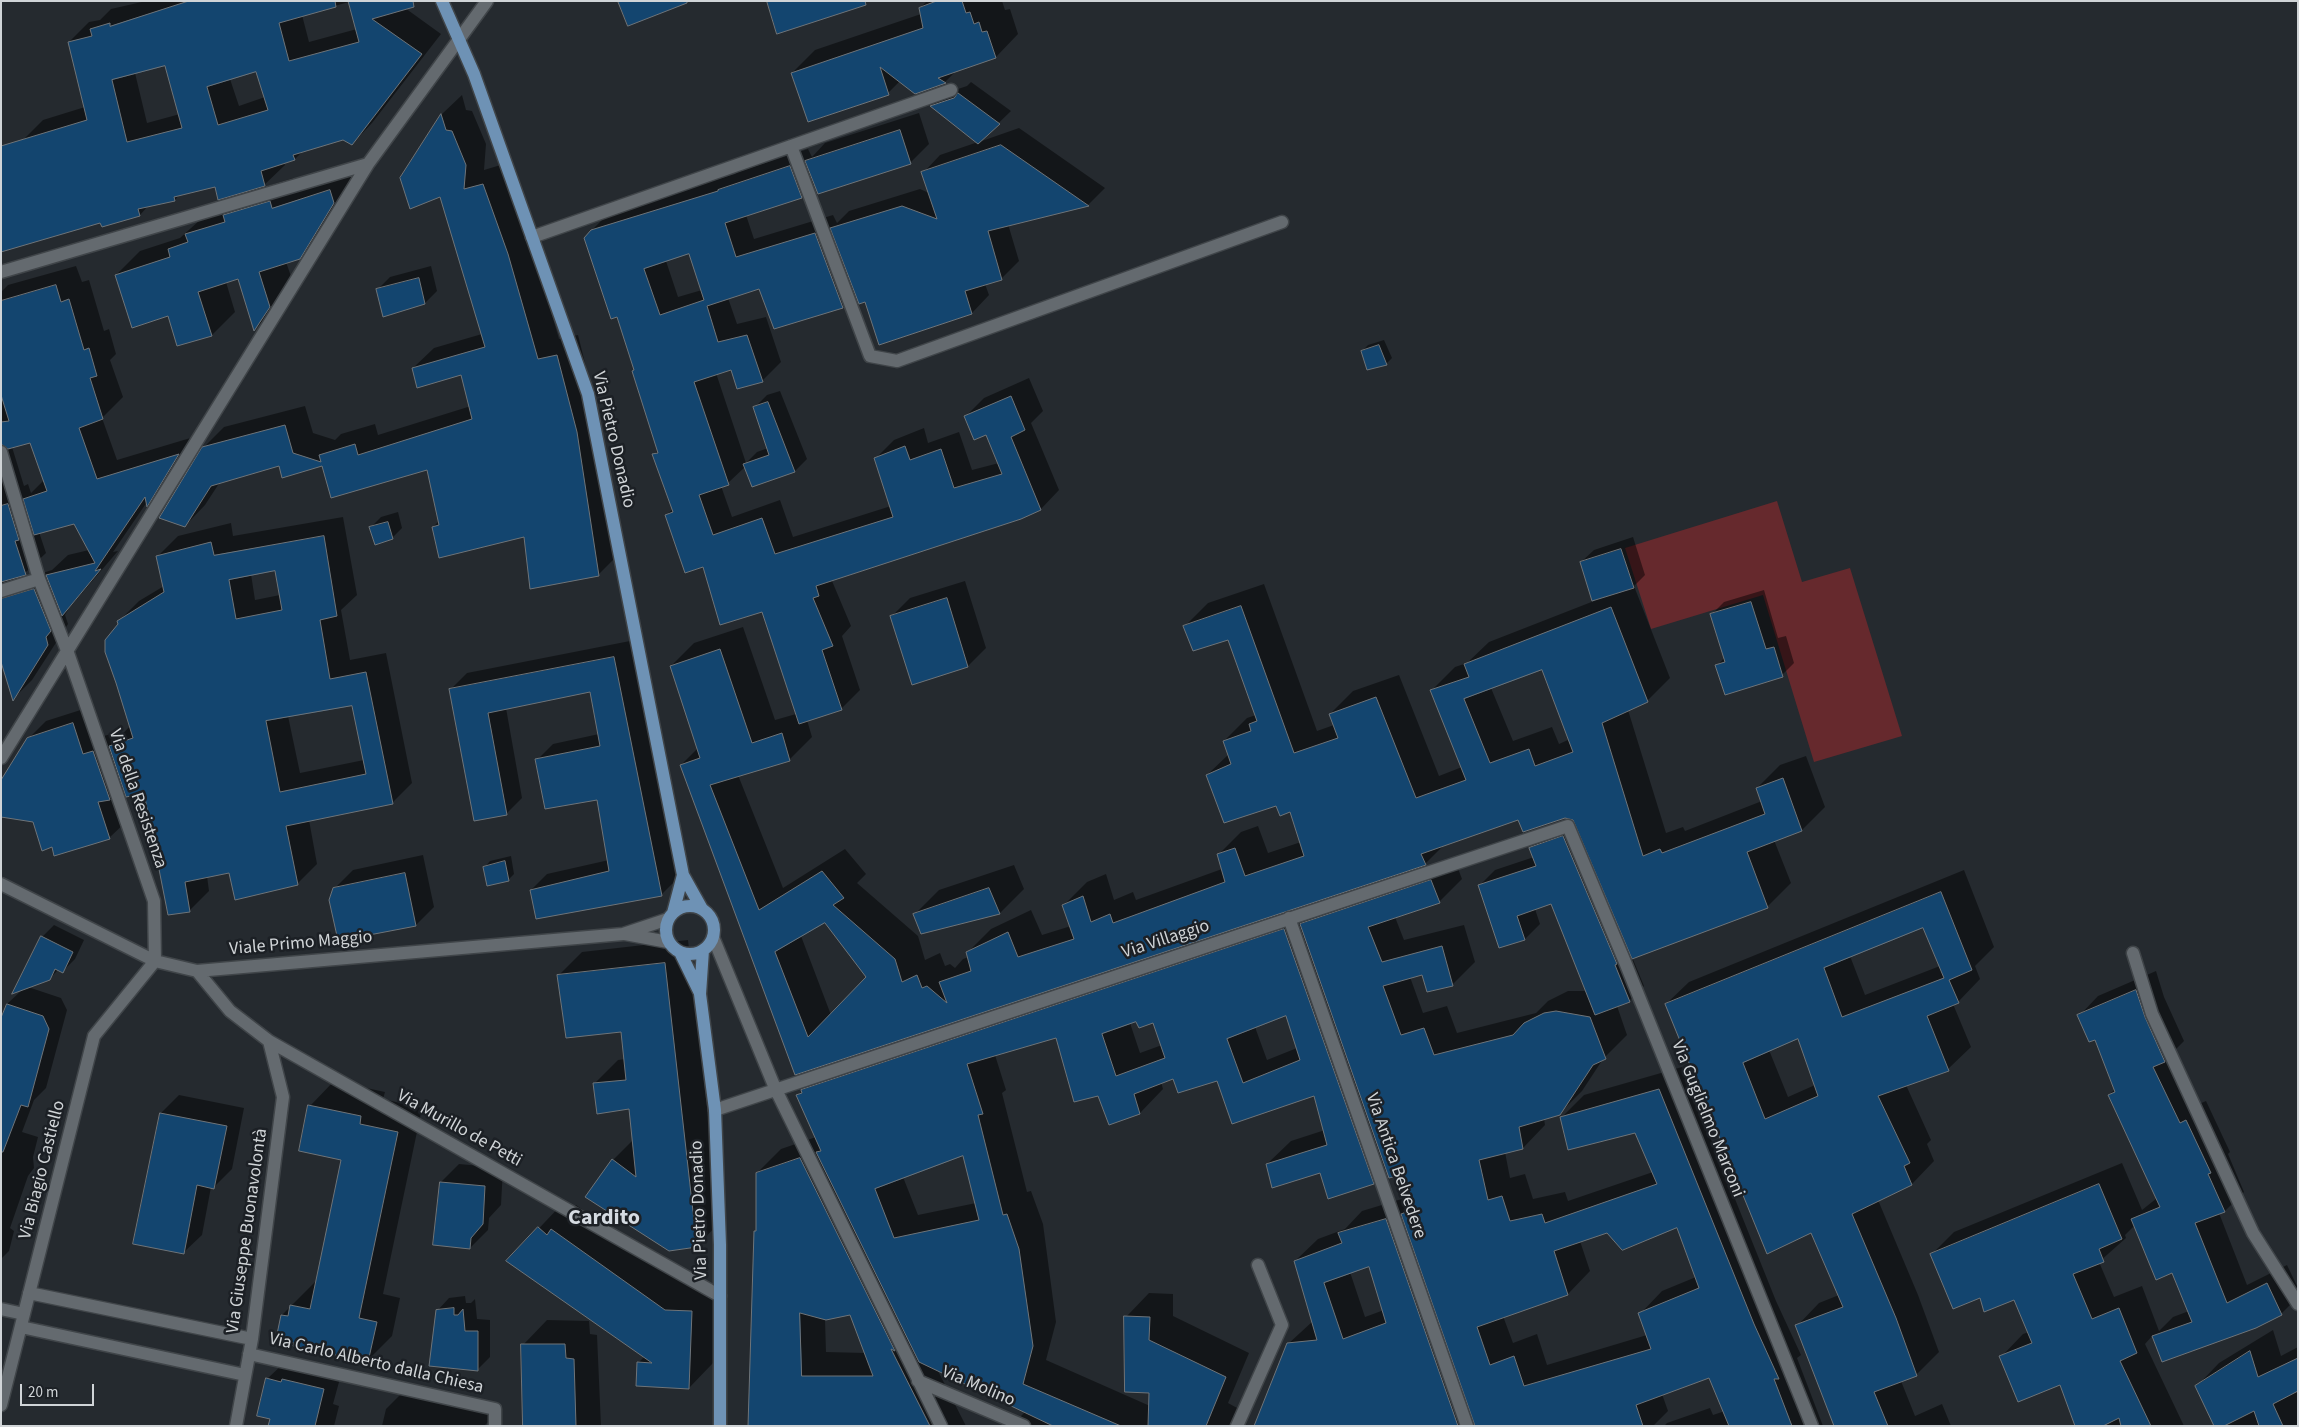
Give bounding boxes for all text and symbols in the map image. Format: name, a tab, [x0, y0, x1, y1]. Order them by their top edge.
street label: Via Pietro Donadio	[587, 370, 639, 510]
street label: Via della Resistenza	[103, 726, 171, 872]
street label: Via Villaggio	[1120, 916, 1212, 964]
street label: Viale Primo Maggio	[229, 927, 373, 961]
street label: Via Guglielmo Marconi	[1666, 1037, 1748, 1201]
street label: Via Murillo de Petti	[393, 1086, 525, 1172]
street label: Via Antica Belvedere	[1360, 1090, 1430, 1242]
street label: Via Biagio Castiello	[15, 1098, 71, 1242]
street label: Via Giuseppe Buonavolontà	[223, 1127, 273, 1335]
street label: Via Pietro Donadio	[687, 1140, 713, 1280]
district label: Cardito	[568, 1206, 640, 1232]
street label: Via Carlo Alberto dalla Chiesa	[267, 1329, 485, 1399]
street label: Via Molino	[938, 1362, 1018, 1412]
scale bar	[22, 1374, 96, 1406]
text: 20 m	[28, 1382, 58, 1403]

